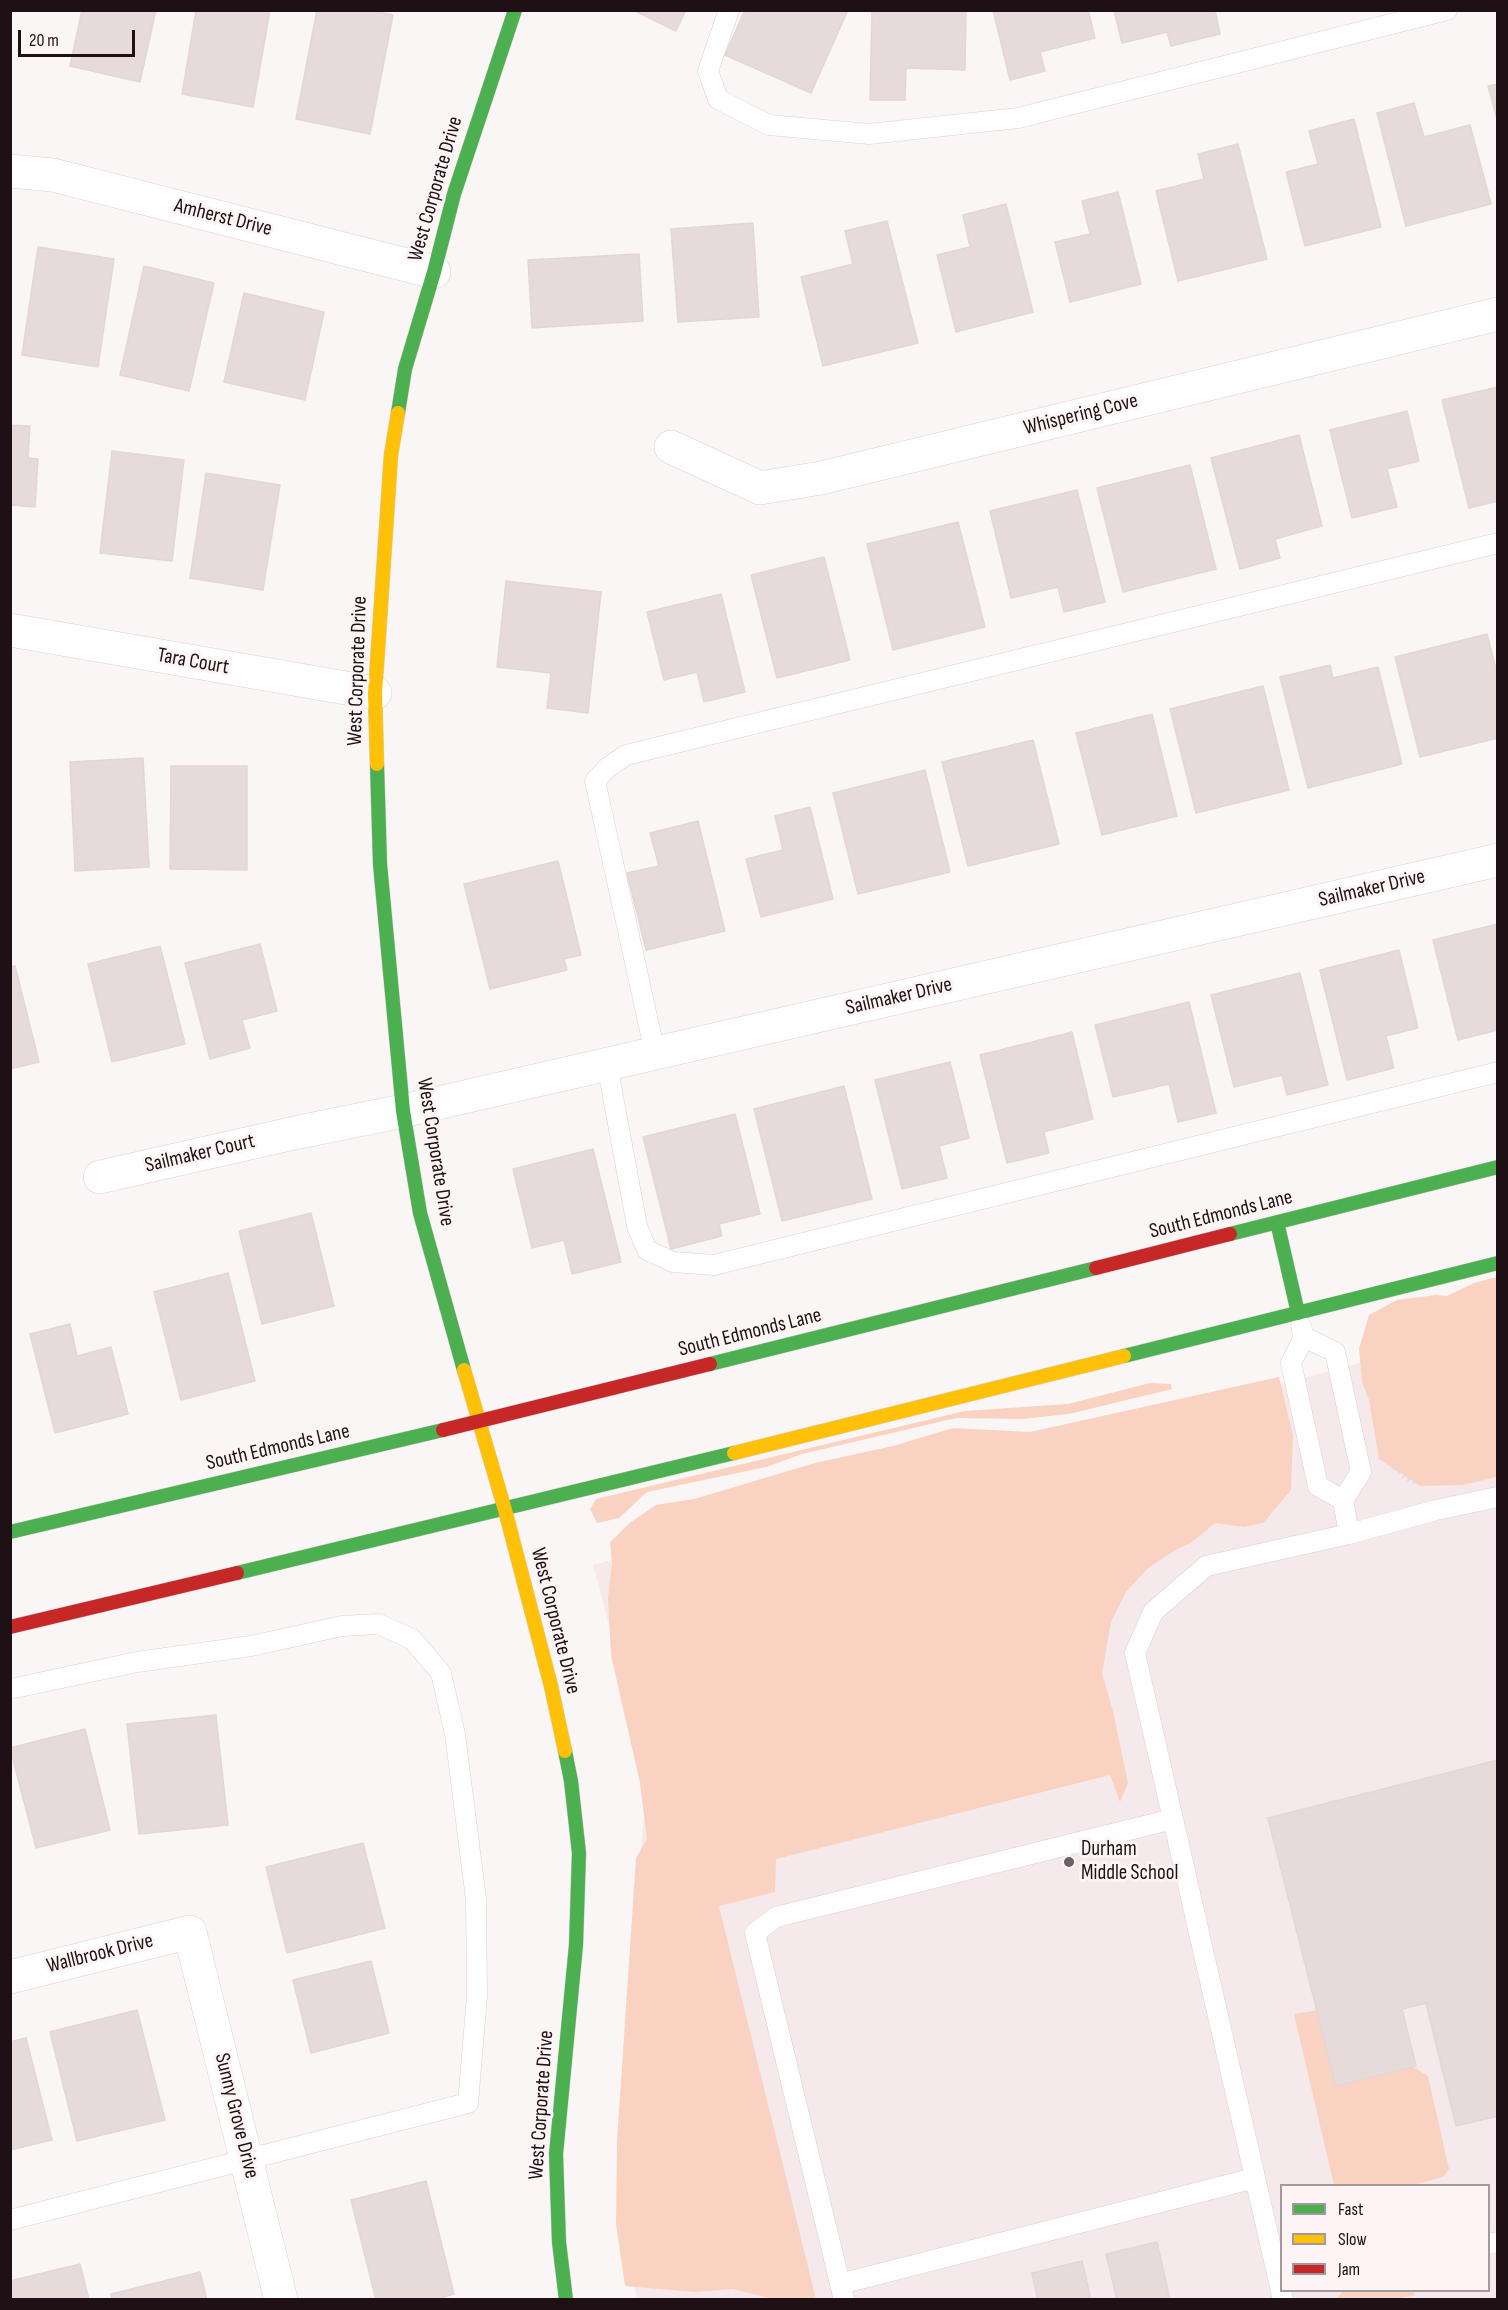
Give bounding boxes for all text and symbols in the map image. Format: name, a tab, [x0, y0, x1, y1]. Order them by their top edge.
scale bar	[21, 18, 138, 56]
text: 20 m	[29, 30, 59, 51]
street label: West Corporate Drive	[403, 114, 469, 264]
street label: Amherst Drive	[171, 194, 275, 242]
street label: Whispering Cove	[1021, 389, 1141, 441]
street label: West Corporate Drive	[343, 596, 373, 746]
street label: Tara Court	[155, 643, 231, 681]
street label: Sailmaker Drive	[1316, 865, 1428, 913]
street label: Sailmaker Drive	[843, 973, 955, 1021]
street label: West Corporate Drive	[411, 1076, 459, 1228]
street label: Sailmaker Court	[143, 1129, 257, 1179]
street label: South Edmonds Lane	[1147, 1185, 1295, 1245]
street label: South Edmonds Lane	[676, 1303, 824, 1363]
street label: South Edmonds Lane	[204, 1419, 352, 1477]
street label: West Corporate Drive	[525, 1545, 585, 1697]
place label: Durham Middle School	[1081, 1837, 1178, 1887]
marker: Durham Middle School	[1062, 1855, 1076, 1869]
street label: Wallbrook Drive	[44, 1929, 156, 1979]
street label: West Corporate Drive	[524, 2029, 560, 2181]
street label: Sunny Grove Drive	[208, 2051, 264, 2181]
legend	[1280, 2184, 1490, 2292]
text: Fast	[1338, 2199, 1363, 2220]
text: Slow	[1338, 2229, 1367, 2250]
text: Jam	[1338, 2259, 1360, 2280]

